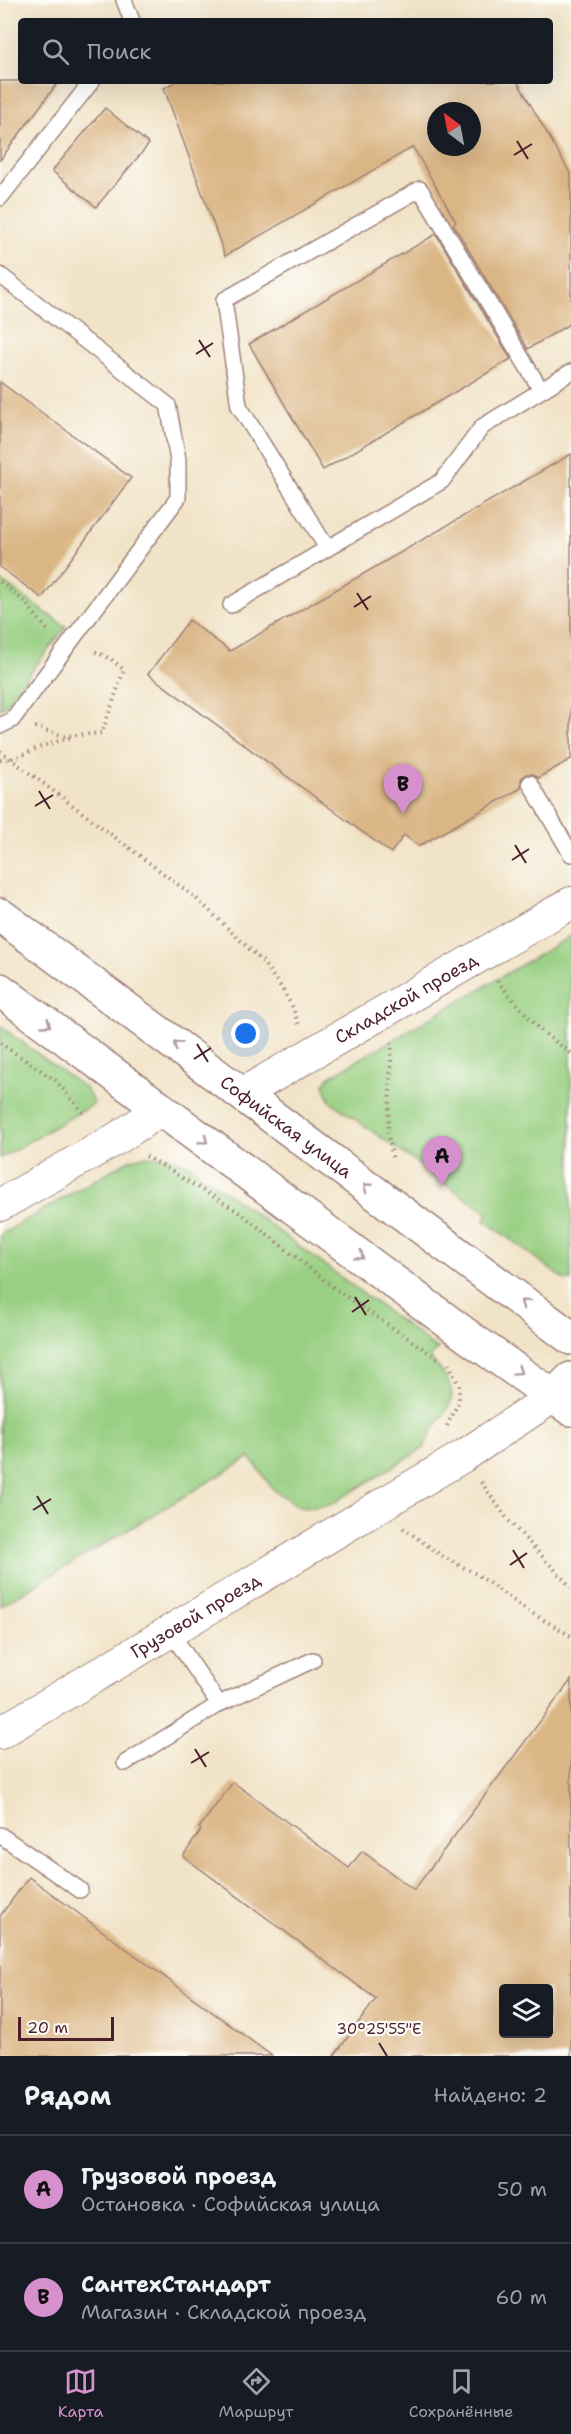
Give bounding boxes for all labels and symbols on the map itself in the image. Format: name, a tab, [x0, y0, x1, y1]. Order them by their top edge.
north arrow	[427, 102, 481, 156]
pin: B	[384, 764, 422, 814]
street label: Складской проезд	[331, 947, 483, 1049]
one-way arrow	[40, 1017, 51, 1028]
your location	[231, 1019, 260, 1048]
one-way arrow	[173, 1042, 184, 1053]
street label: Софийская улица	[215, 1070, 357, 1184]
one-way arrow	[197, 1133, 208, 1144]
pin: A	[422, 1136, 462, 1186]
one-way arrow	[363, 1183, 374, 1194]
one-way arrow	[354, 1249, 365, 1260]
one-way arrow	[520, 1299, 531, 1310]
one-way arrow	[511, 1364, 522, 1375]
street label: Грузовой проезд	[126, 1568, 266, 1664]
scale bar	[18, 2014, 114, 2042]
text: 30°25'55"E	[337, 2019, 421, 2039]

